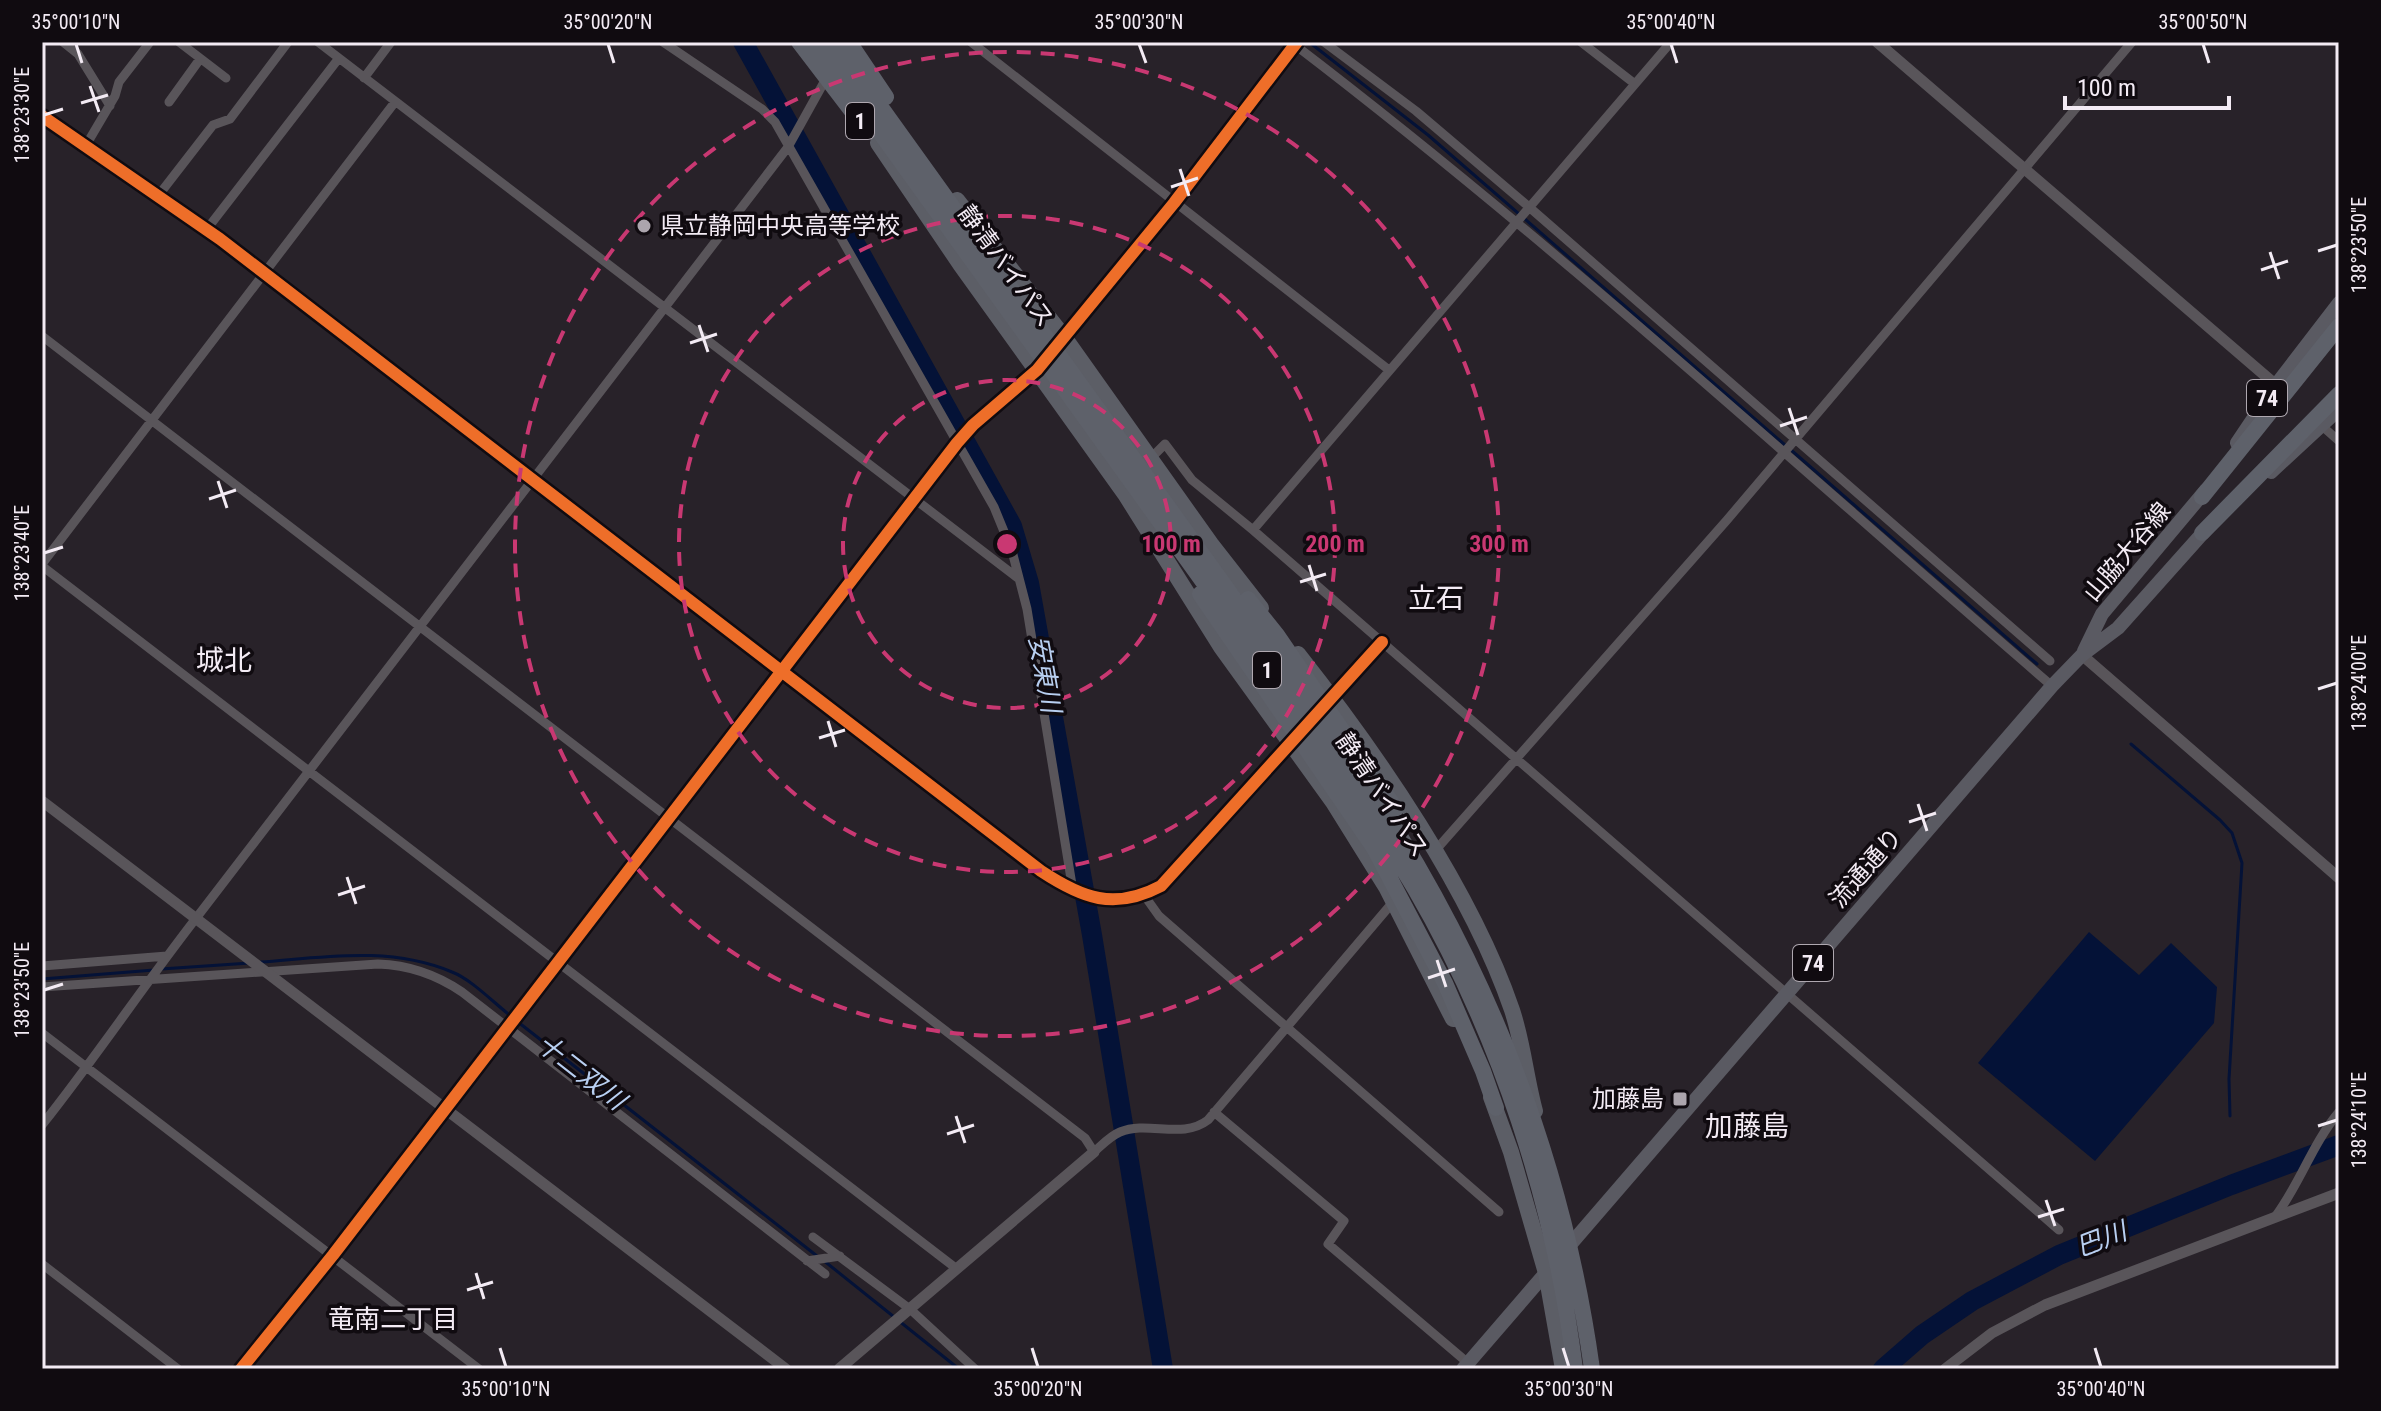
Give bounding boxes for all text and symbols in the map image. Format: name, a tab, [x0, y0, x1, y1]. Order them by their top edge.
text: 35°00'10"N	[31, 10, 121, 34]
text: 35°00'20"N	[563, 10, 653, 34]
text: 35°00'30"N	[1094, 10, 1184, 34]
text: 35°00'40"N	[1626, 10, 1716, 34]
text: 35°00'50"N	[2158, 10, 2248, 34]
scale bar	[2065, 60, 2229, 110]
text: 138°23'30"E	[10, 67, 34, 163]
text: 100 m	[2077, 74, 2136, 102]
road number: 1	[846, 103, 874, 139]
text: 138°23'50"E	[2347, 197, 2371, 293]
street label: 静清バイパス	[952, 200, 1060, 332]
place label: 県立静岡中央高等学校	[660, 212, 900, 240]
marker: 県立静岡中央高等学校	[635, 217, 653, 235]
road number: 74	[2247, 380, 2287, 416]
street label: 山脇大谷線	[2078, 497, 2176, 607]
text: 138°23'40"E	[10, 505, 34, 601]
centre of rings	[993, 530, 1021, 558]
text: 100 m	[1141, 530, 1201, 558]
text: 200 m	[1305, 530, 1365, 558]
text: 300 m	[1469, 530, 1529, 558]
district label: 立石	[1408, 582, 1464, 615]
water label: 安東川	[1023, 633, 1067, 718]
text: 138°24'00"E	[2347, 635, 2371, 731]
district label: 城北	[196, 644, 252, 677]
road number: 1	[1253, 652, 1281, 688]
street label: 静清バイパス	[1330, 728, 1434, 862]
street label: 流通通り	[1824, 823, 1908, 913]
text: 138°23'50"E	[10, 942, 34, 1038]
road number: 74	[1793, 945, 1833, 981]
water label: 十二双川	[531, 1028, 634, 1118]
text: 138°24'10"E	[2347, 1072, 2371, 1168]
place label: 加藤島	[1592, 1085, 1664, 1113]
marker: 加藤島	[1671, 1090, 1689, 1108]
district label: 加藤島	[1705, 1110, 1789, 1143]
water label: 巴川	[2071, 1215, 2133, 1262]
district label: 竜南二丁目	[328, 1304, 458, 1334]
text: 35°00'10"N	[461, 1377, 551, 1401]
text: 35°00'20"N	[993, 1377, 1083, 1401]
text: 35°00'30"N	[1524, 1377, 1614, 1401]
text: 35°00'40"N	[2056, 1377, 2146, 1401]

